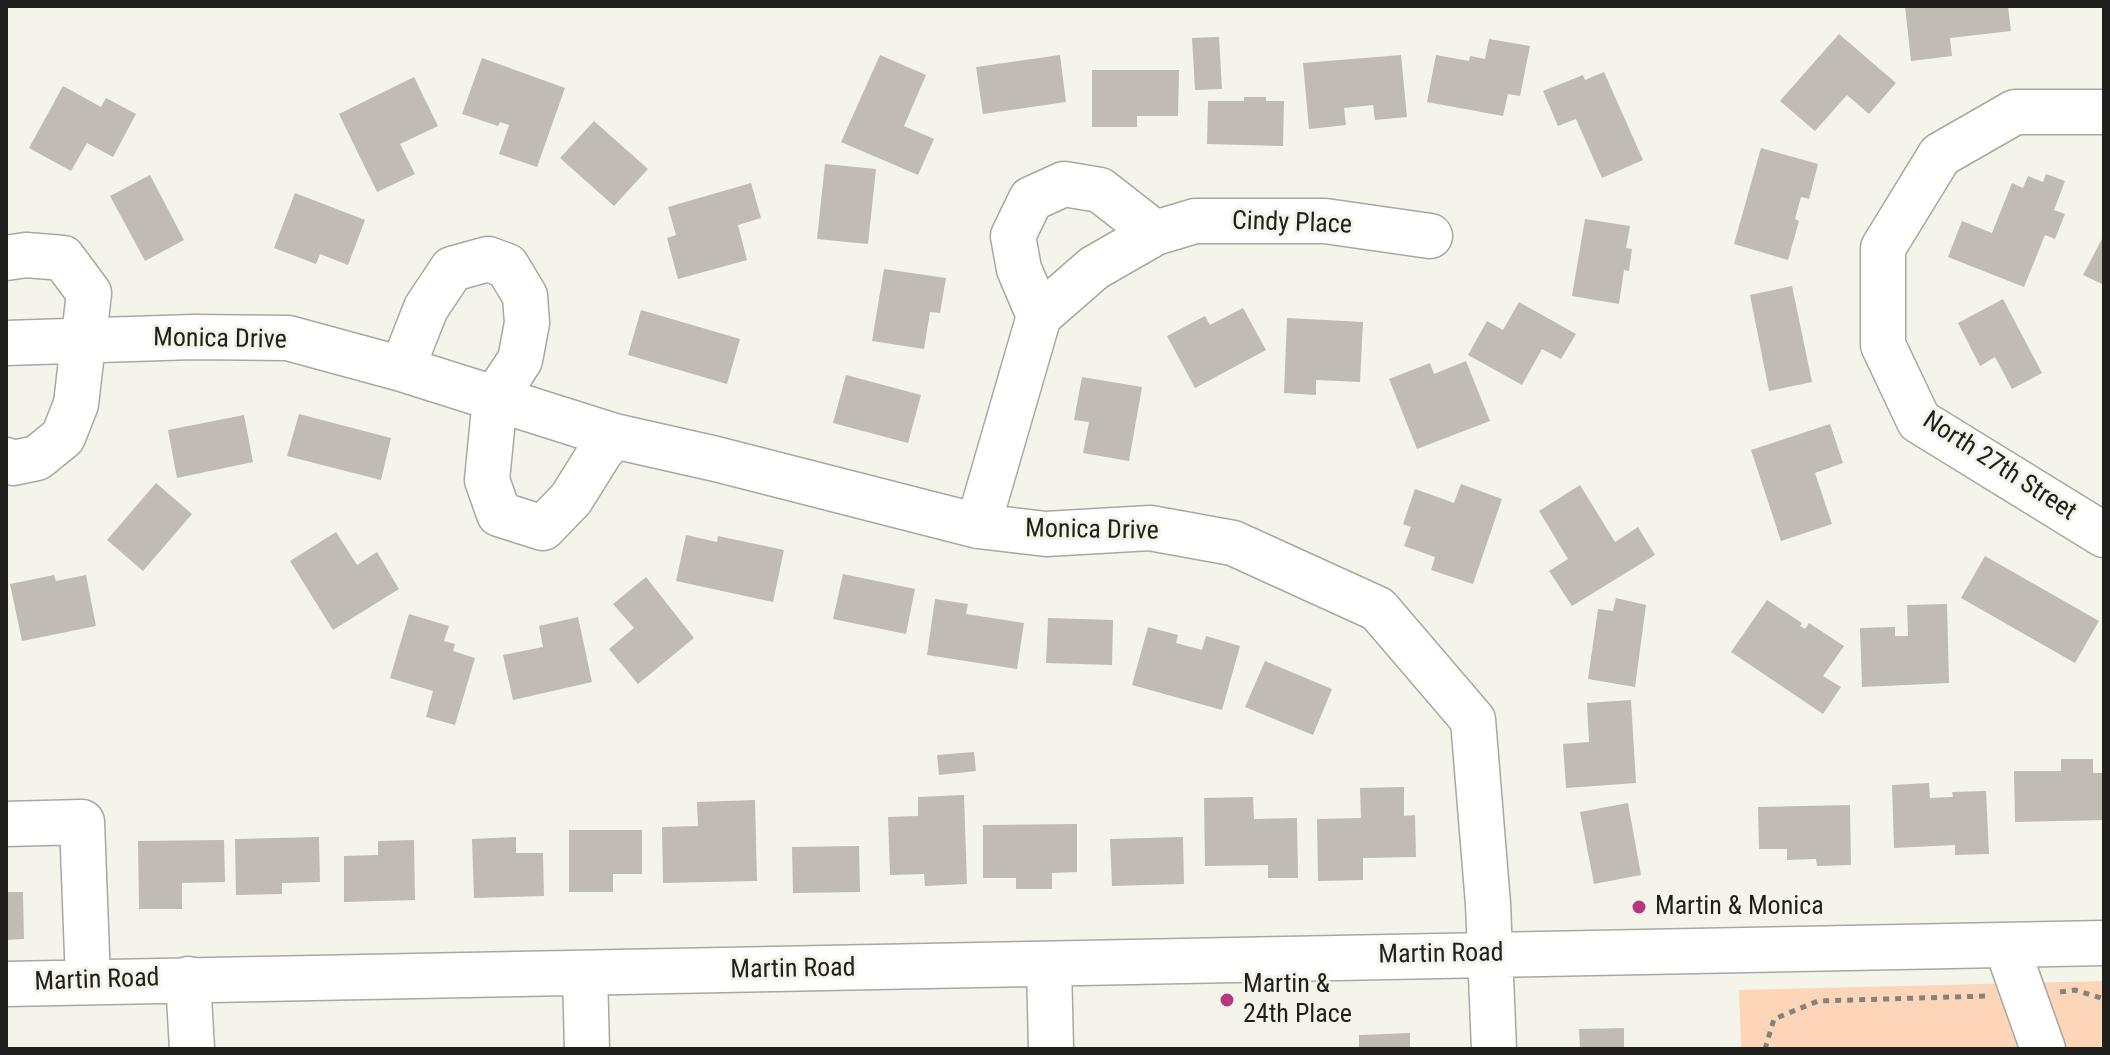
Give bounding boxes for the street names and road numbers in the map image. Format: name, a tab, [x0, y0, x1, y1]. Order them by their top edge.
street label: Cindy Place	[1231, 206, 1353, 242]
street label: Monica Drive	[153, 323, 287, 357]
street label: North 27th Street	[1916, 406, 2082, 528]
street label: Monica Drive	[1025, 514, 1159, 548]
street label: Martin Road	[1378, 938, 1504, 972]
street label: Martin Road	[730, 953, 856, 987]
street label: Martin Road	[34, 963, 160, 999]

